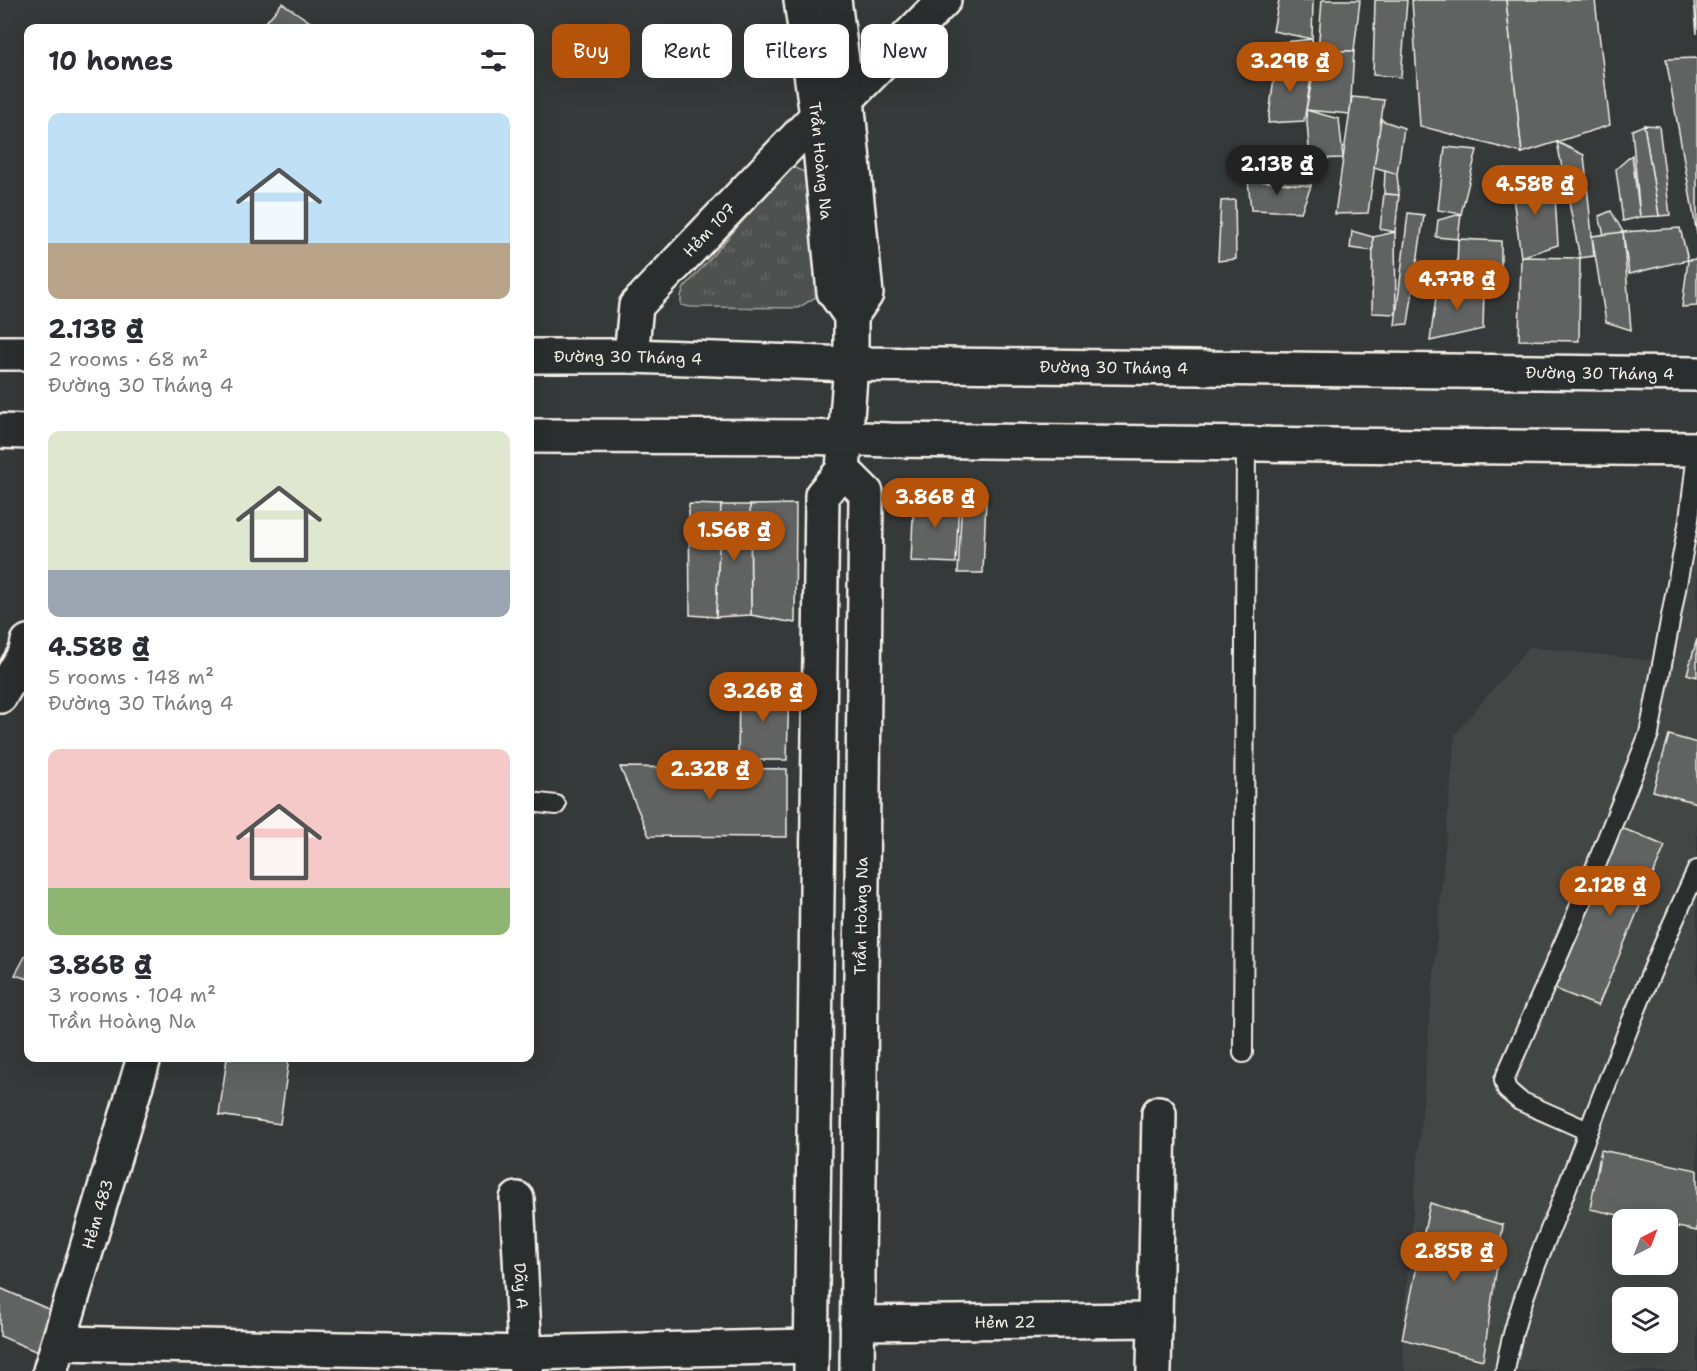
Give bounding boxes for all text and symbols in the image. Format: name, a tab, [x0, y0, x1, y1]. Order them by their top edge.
chip: Buy	[552, 24, 630, 78]
chip: Rent	[642, 24, 732, 78]
chip: Filters	[744, 24, 849, 78]
chip: New	[861, 24, 948, 78]
pin: 3.29B ₫	[1235, 42, 1345, 93]
text: 10 homes	[48, 43, 173, 78]
icon: filters	[477, 44, 510, 77]
text: 3.29B ₫	[1250, 48, 1330, 74]
street label: Trần Hoàng Na	[805, 100, 837, 221]
pin: 2.13B ₫	[1222, 145, 1332, 196]
text: 2.13B ₫	[1240, 151, 1314, 177]
icon: home	[225, 152, 333, 260]
pin: 4.58B ₫	[1480, 165, 1590, 216]
text: 4.58B ₫	[1496, 171, 1574, 197]
street label: Hẻm 107	[678, 198, 740, 261]
pin: 4.77B ₫	[1402, 260, 1512, 311]
text: 4.77B ₫	[1418, 266, 1496, 292]
text: 2.13B ₫	[48, 311, 144, 346]
text: 2 rooms · 68 m²	[48, 346, 208, 372]
street label: Đường 30 Tháng 4	[554, 346, 703, 369]
street label: Đường 30 Tháng 4	[1039, 356, 1188, 378]
street label: Đường 30 Tháng 4	[1525, 361, 1674, 384]
text: Đường 30 Tháng 4	[48, 372, 233, 398]
icon: home	[225, 470, 333, 578]
pin: 3.86B ₫	[880, 478, 990, 529]
text: 3.86B ₫	[895, 484, 975, 510]
pin: 1.56B ₫	[679, 511, 789, 562]
text: 1.56B ₫	[697, 517, 771, 543]
text: 4.58B ₫	[48, 629, 150, 664]
text: 5 rooms · 148 m²	[48, 664, 214, 690]
pin: 3.26B ₫	[708, 672, 818, 723]
text: 3.26B ₫	[723, 678, 803, 704]
text: Đường 30 Tháng 4	[48, 690, 233, 716]
pin: 2.32B ₫	[655, 750, 765, 801]
text: 2.32B ₫	[670, 756, 750, 782]
icon: home	[225, 788, 333, 896]
street label: Trần Hoàng Na	[849, 857, 873, 975]
pin: 2.12B ₫	[1555, 866, 1665, 917]
text: 2.12B ₫	[1573, 872, 1647, 898]
text: 3.86B ₫	[48, 947, 152, 982]
text: 3 rooms · 104 m²	[48, 982, 216, 1008]
text: Trần Hoàng Na	[48, 1008, 196, 1034]
street label: Hẻm 483	[77, 1176, 118, 1251]
north arrow	[1612, 1209, 1678, 1275]
map controls	[1612, 1209, 1678, 1353]
pin: 2.85B ₫	[1399, 1232, 1509, 1283]
text: 2.85B ₫	[1414, 1238, 1494, 1264]
street label: Dãy A	[510, 1262, 533, 1310]
button: layers	[1612, 1287, 1678, 1353]
street label: Hẻm 22	[974, 1311, 1036, 1332]

